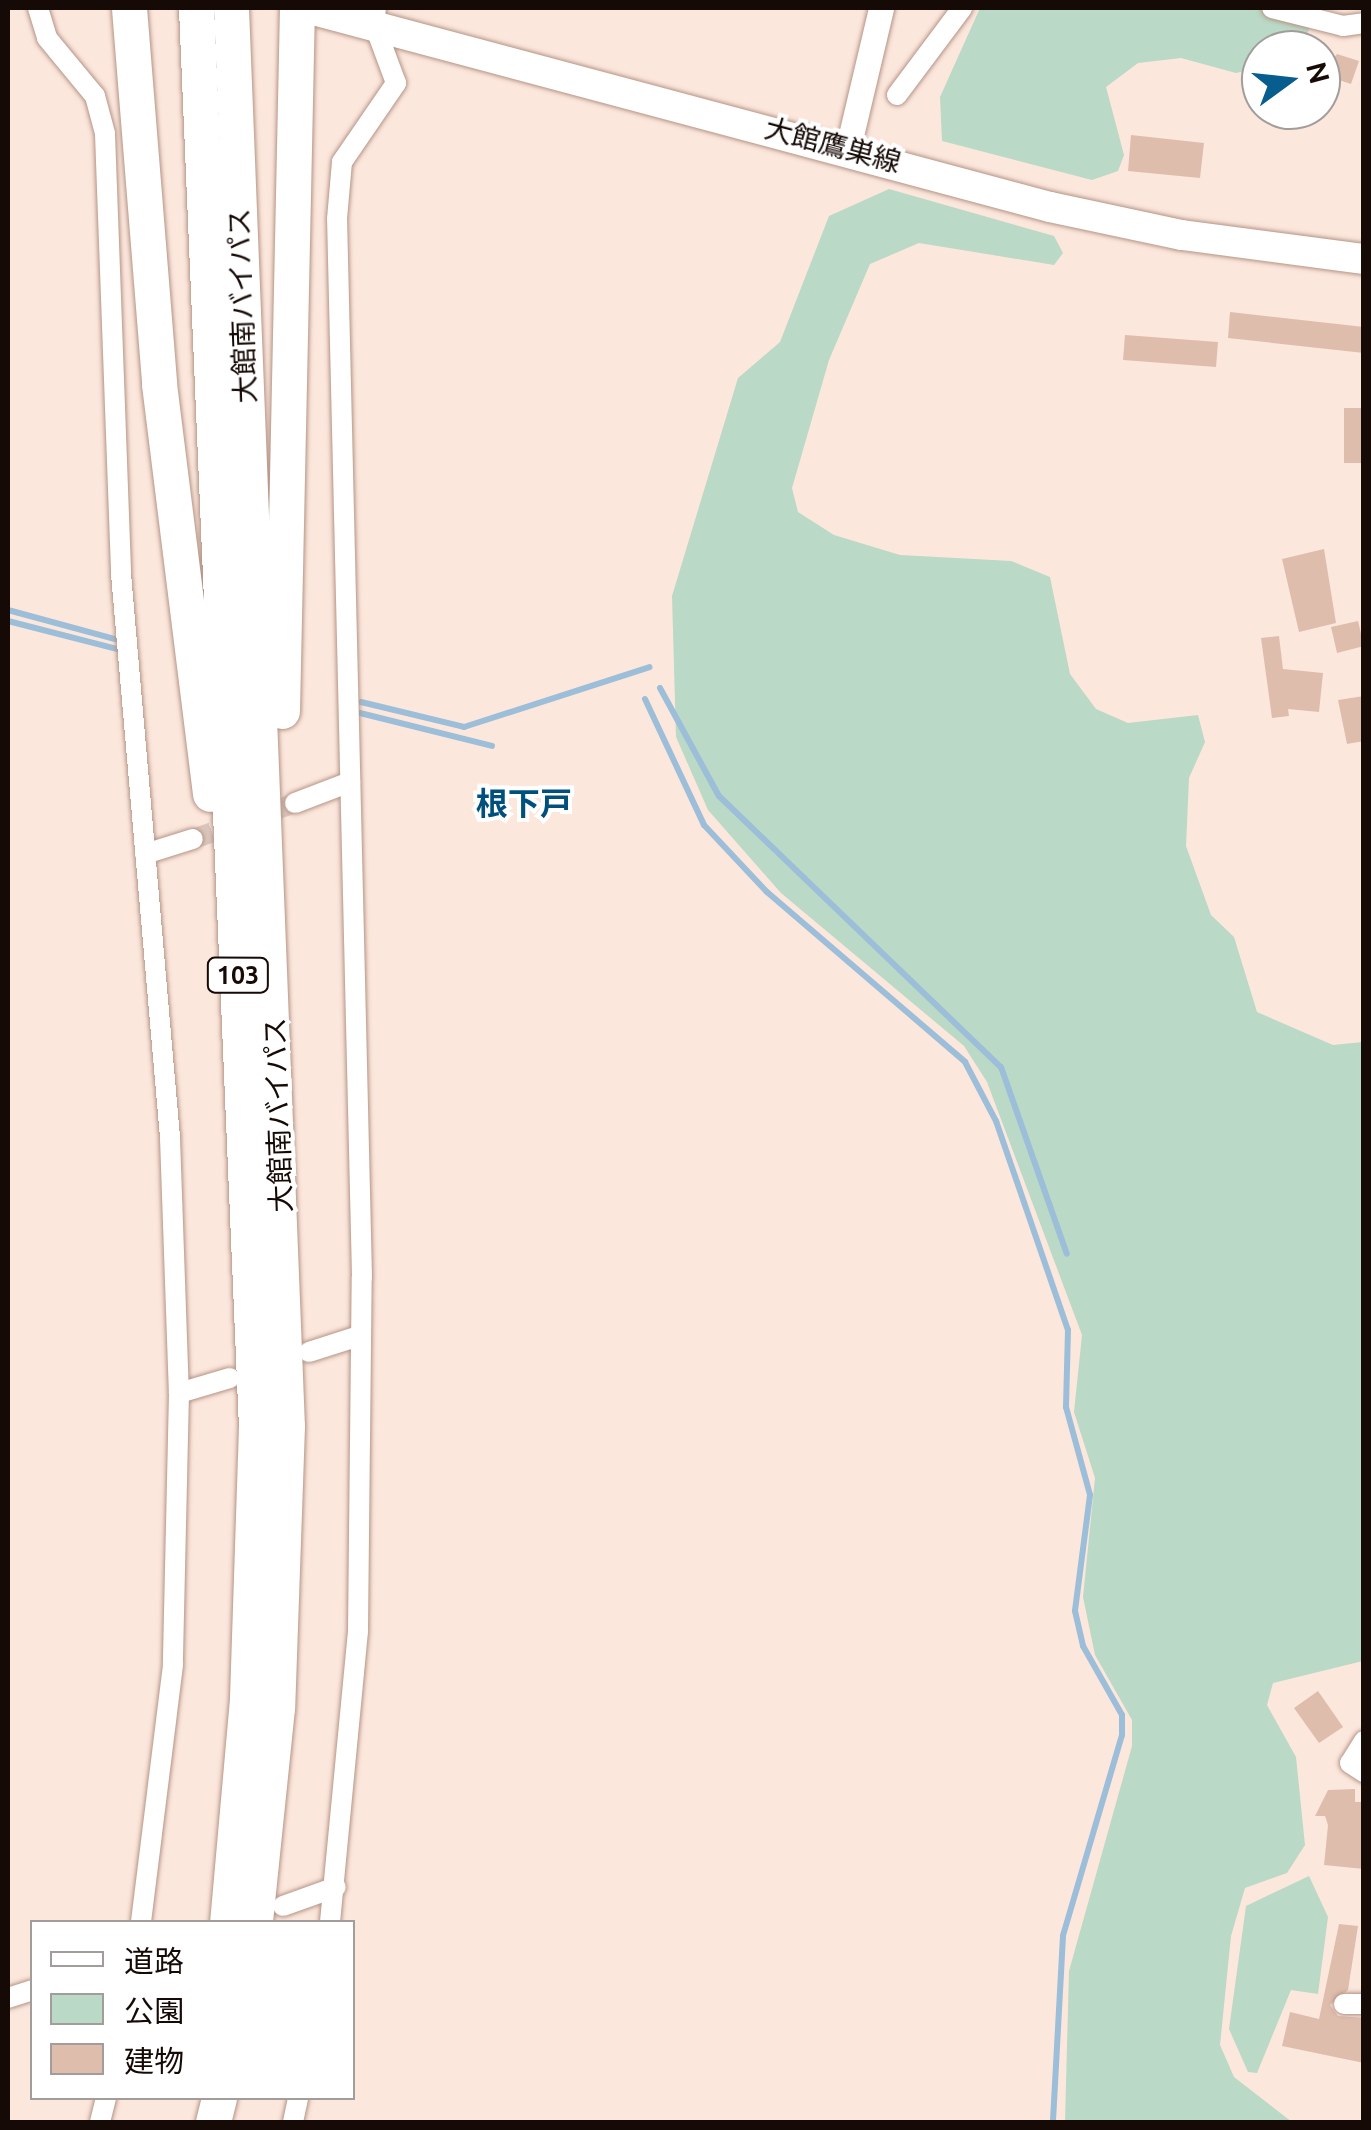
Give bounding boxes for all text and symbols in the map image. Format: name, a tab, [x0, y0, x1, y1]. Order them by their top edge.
north arrow	[1241, 30, 1341, 130]
text: N	[1301, 59, 1336, 87]
street label: 大館鷹巣線	[761, 111, 905, 179]
street label: 大館南バイパス	[222, 207, 262, 405]
district label: 根下戸	[476, 784, 572, 822]
road number: 103	[206, 955, 270, 995]
street label: 大館南バイパス	[258, 1016, 298, 1214]
legend	[30, 1920, 355, 2100]
text: 道路	[124, 1944, 184, 1978]
text: 公園	[124, 1994, 184, 2028]
text: 建物	[124, 2044, 184, 2078]

